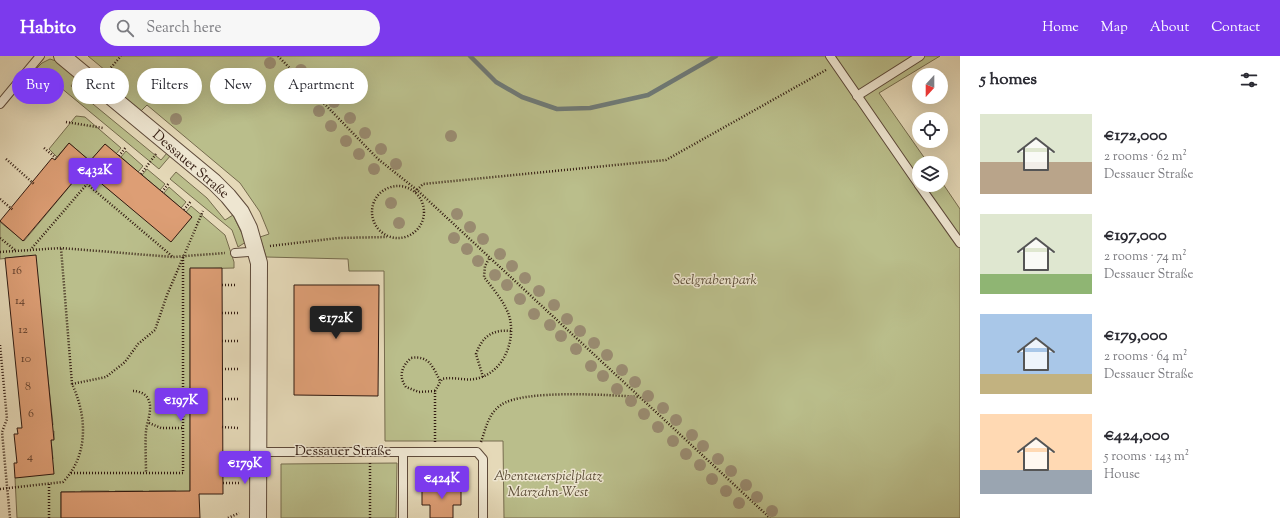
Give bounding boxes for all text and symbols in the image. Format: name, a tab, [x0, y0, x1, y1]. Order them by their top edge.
search box	[100, 10, 380, 46]
text: Habito	[20, 15, 76, 42]
icon: search	[114, 17, 136, 39]
text: Search here	[146, 18, 221, 39]
text: Home	[1042, 18, 1079, 38]
text: Map	[1101, 18, 1128, 38]
text: About	[1150, 18, 1189, 38]
text: Contact	[1211, 18, 1260, 38]
chip: Buy	[12, 68, 64, 104]
chip: Rent	[72, 68, 129, 104]
chip: Filters	[137, 68, 202, 104]
chip: New	[210, 68, 266, 104]
chip: Apartment	[274, 68, 368, 104]
north arrow	[912, 68, 948, 104]
map controls	[912, 68, 948, 192]
text: 5 homes	[980, 68, 1037, 92]
icon: filters	[1238, 69, 1260, 91]
button: locate	[912, 112, 948, 148]
text: €172,000	[1104, 124, 1167, 148]
street label: Dessauer Straße	[147, 126, 233, 204]
icon: home	[1012, 130, 1060, 178]
text: 2 rooms · 62 m²	[1104, 148, 1187, 166]
button: layers	[912, 156, 948, 192]
pin: €432K	[67, 158, 123, 192]
text: €432K	[78, 162, 112, 180]
text: Dessauer Straße	[1104, 166, 1194, 184]
text: €197,000	[1104, 224, 1167, 248]
icon: home	[1012, 230, 1060, 278]
text: 2 rooms · 74 m²	[1104, 248, 1187, 266]
house number: 16	[12, 262, 22, 280]
text: Dessauer Straße	[1104, 266, 1194, 284]
park label: Seelgrabenpark	[673, 271, 757, 291]
house number: 14	[15, 292, 25, 310]
pin: €172K	[308, 306, 364, 340]
text: €172K	[319, 310, 353, 328]
house number: 12	[18, 321, 28, 339]
text: €179,000	[1104, 324, 1167, 348]
icon: home	[1012, 330, 1060, 378]
text: 2 rooms · 64 m²	[1104, 348, 1187, 366]
house number: 10	[21, 350, 31, 368]
text: Dessauer Straße	[1104, 366, 1194, 384]
house number: 8	[25, 378, 31, 396]
pin: €197K	[153, 388, 209, 422]
text: €197K	[164, 392, 198, 410]
house number: 6	[28, 405, 34, 423]
text: €424,000	[1104, 424, 1170, 448]
icon: home	[1012, 430, 1060, 478]
street label: Dessauer Straße	[295, 442, 391, 462]
house number: 4	[27, 448, 33, 466]
text: 5 rooms · 143 m²	[1104, 448, 1189, 466]
pin: €179K	[217, 451, 273, 485]
text: €179K	[228, 455, 262, 473]
pin: €424K	[414, 466, 470, 500]
text: House	[1104, 466, 1140, 484]
park label: Abenteuerspielplatz Marzahn-West	[494, 467, 603, 503]
text: €424K	[424, 470, 460, 488]

